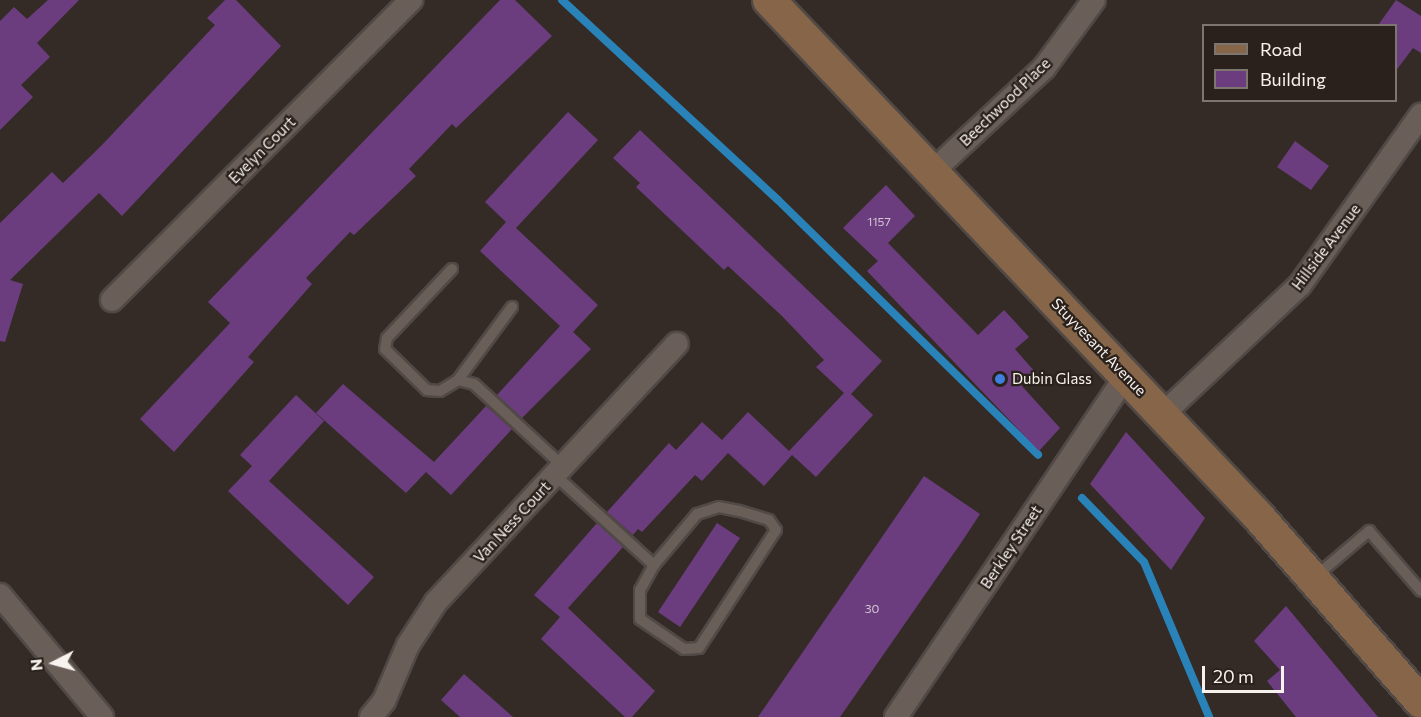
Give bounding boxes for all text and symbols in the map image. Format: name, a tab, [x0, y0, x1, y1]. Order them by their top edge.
legend	[1202, 24, 1397, 102]
text: Road	[1260, 38, 1302, 60]
street label: Beechwood Place	[956, 54, 1054, 150]
text: Building	[1260, 68, 1326, 90]
street label: Evelyn Court	[225, 113, 299, 187]
street label: Hillside Avenue	[1288, 201, 1364, 293]
house number: 1157	[867, 215, 891, 229]
street label: Stuyvesant Avenue	[1048, 295, 1150, 399]
place label: Dubin Glass	[1012, 370, 1092, 388]
marker: Dubin Glass	[993, 372, 1007, 386]
street label: Van Ness Court	[470, 478, 554, 566]
street label: Berkley Street	[977, 502, 1045, 592]
house number: 30	[865, 602, 879, 616]
north arrow	[24, 633, 84, 693]
scale bar	[1205, 654, 1288, 692]
text: N	[26, 658, 46, 672]
text: 20 m	[1213, 665, 1254, 687]

